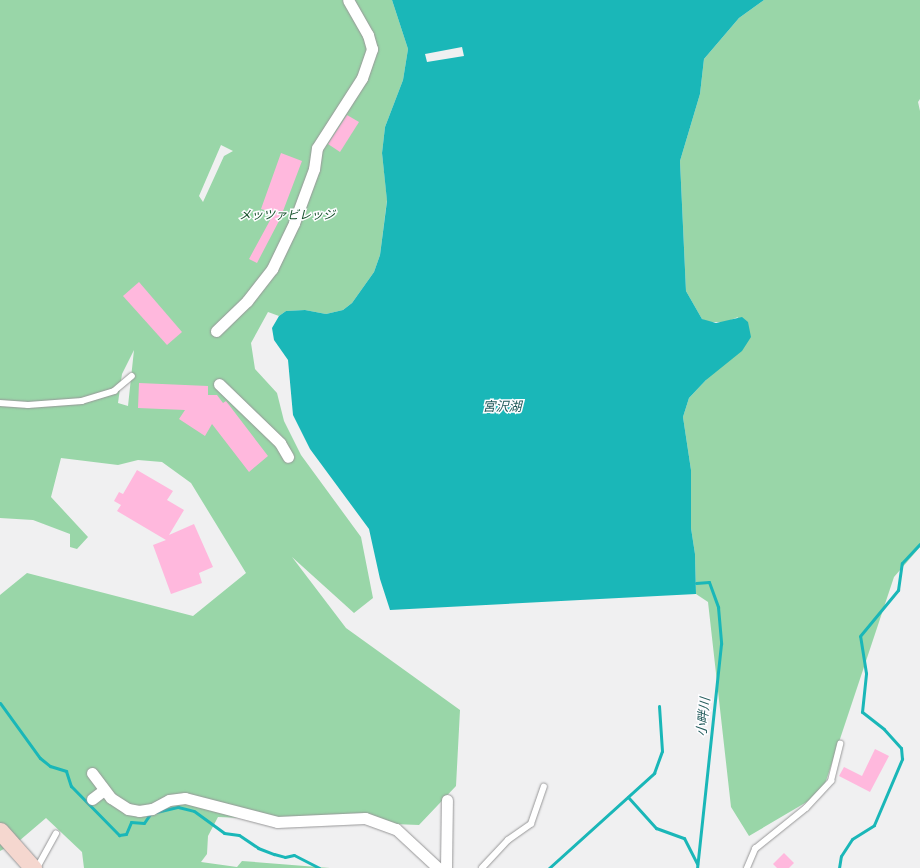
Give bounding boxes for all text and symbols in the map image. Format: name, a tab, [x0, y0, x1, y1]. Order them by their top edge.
park label: メッツァビレッジ	[239, 208, 335, 222]
water label: 宮沢湖	[483, 398, 521, 414]
water label: 小畔川	[693, 697, 713, 737]

